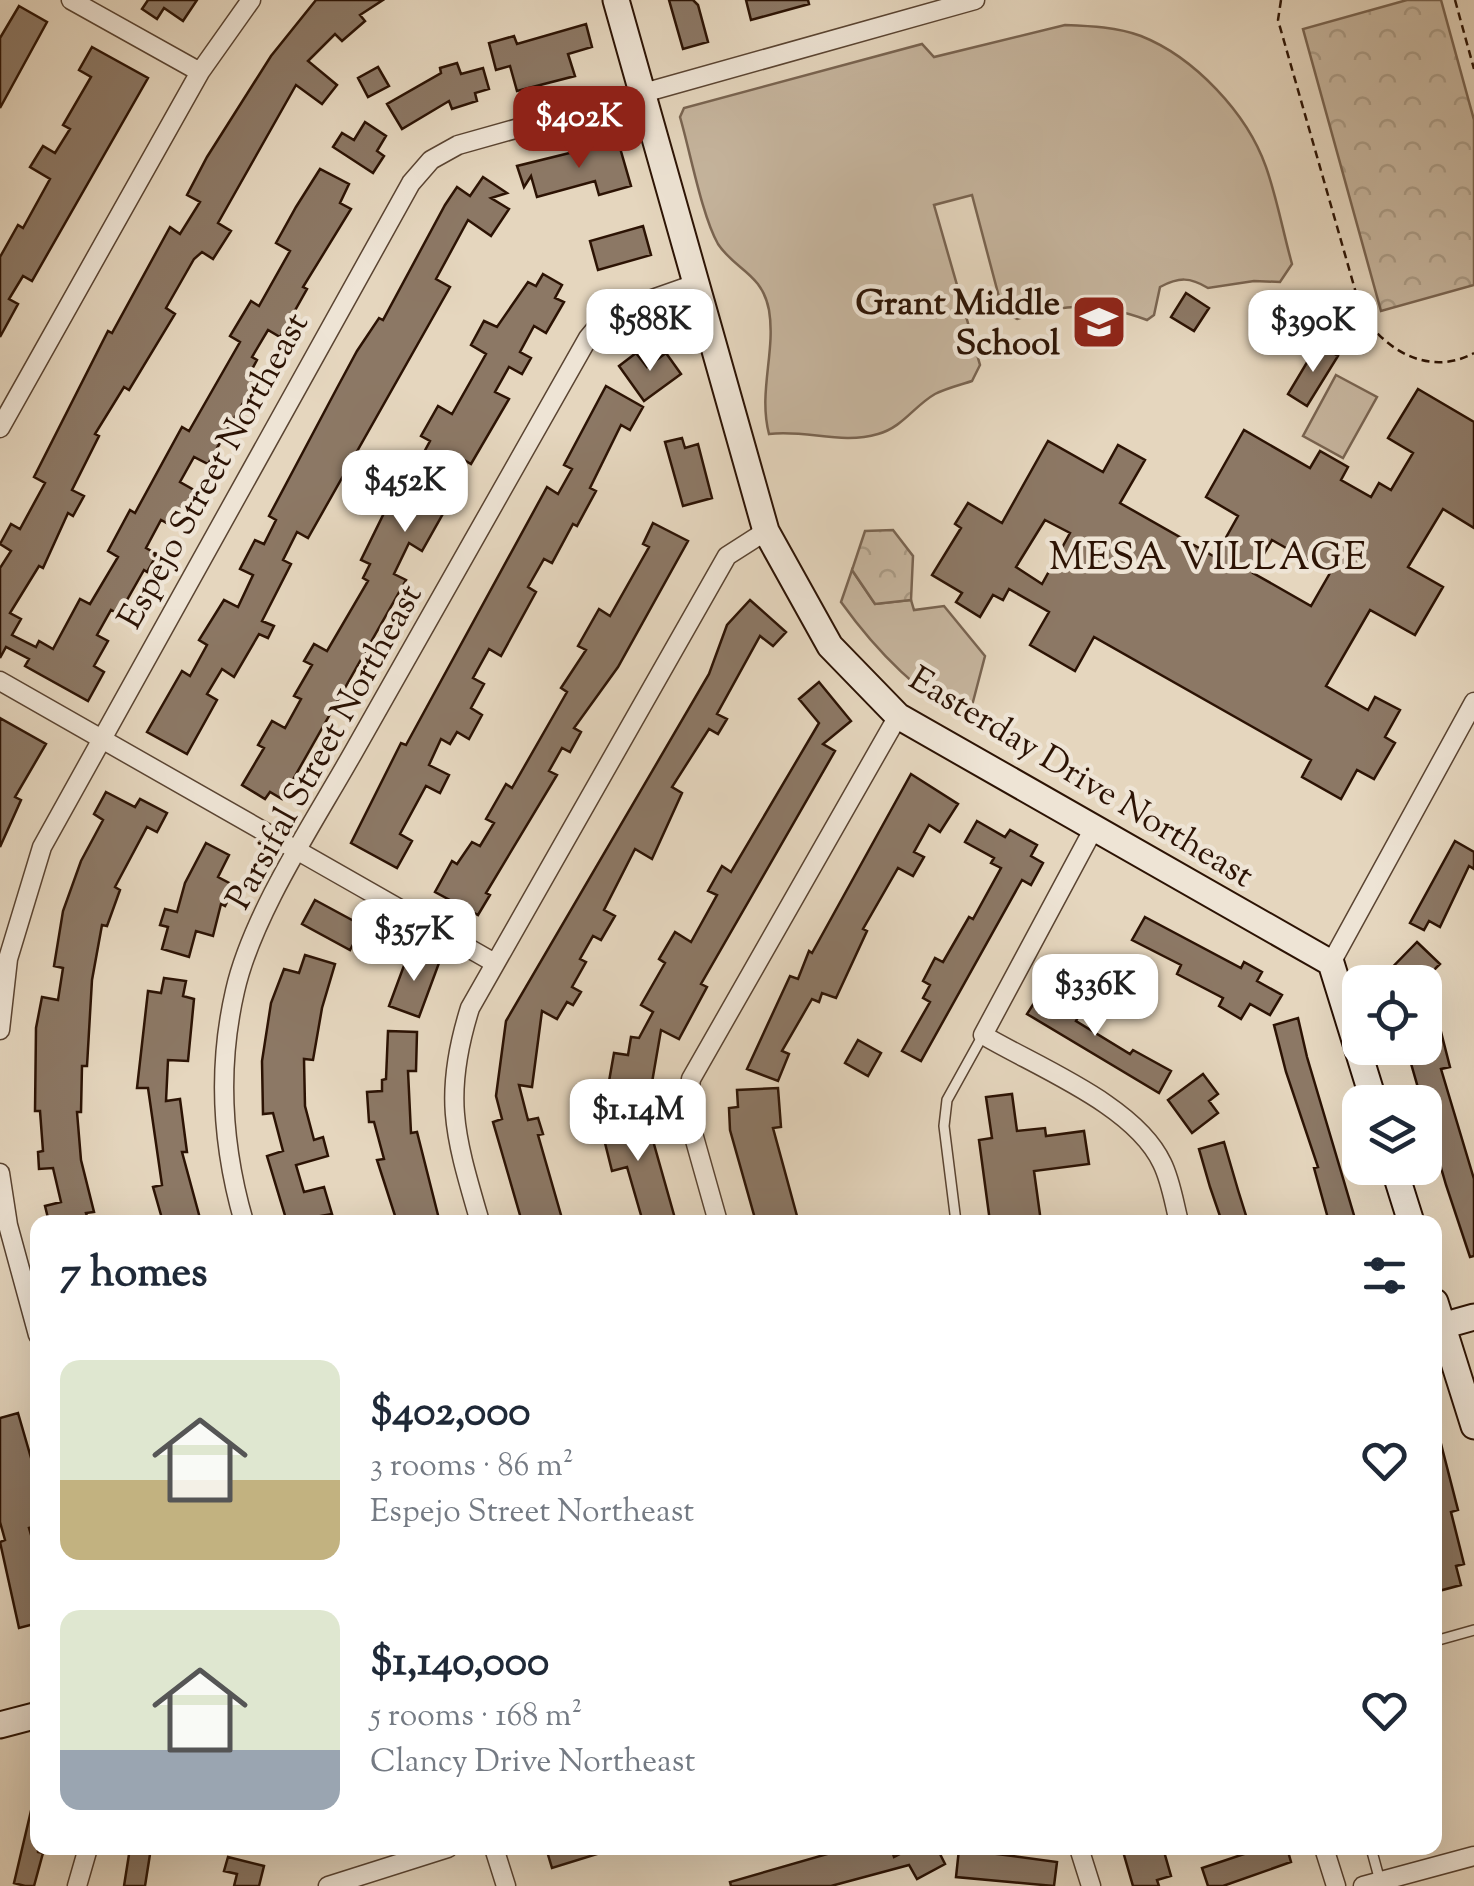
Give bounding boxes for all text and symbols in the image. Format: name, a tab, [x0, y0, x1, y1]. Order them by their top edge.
pin: $402K	[509, 86, 649, 171]
text: $402K	[535, 95, 623, 141]
place label: Grant Middle School	[855, 280, 1060, 371]
pin: $588K	[580, 289, 720, 374]
pin: $390K	[1243, 290, 1383, 375]
school or university icon: Grant Middle School	[1069, 292, 1129, 352]
text: $588K	[608, 298, 692, 344]
text: $390K	[1270, 299, 1356, 345]
street label: Espejo Street Northeast	[107, 304, 323, 639]
pin: $452K	[335, 450, 475, 535]
text: $452K	[364, 459, 446, 505]
district label: MESA VILLAGE	[1049, 533, 1369, 587]
street label: Parsifal Street Northeast	[215, 576, 437, 920]
street label: Easterday Drive Northeast	[898, 656, 1262, 902]
pin: $357K	[344, 899, 484, 984]
text: $357K	[374, 908, 454, 954]
pin: $336K	[1025, 954, 1165, 1039]
text: $336K	[1054, 963, 1136, 1009]
map controls	[1342, 965, 1442, 1185]
button: locate	[1342, 965, 1442, 1065]
pin: $1.14M	[557, 1079, 719, 1164]
button: layers	[1342, 1085, 1442, 1185]
text: $1.14M	[592, 1088, 684, 1134]
text: 7 homes	[60, 1245, 208, 1305]
icon: filters	[1357, 1248, 1412, 1303]
text: $402,000	[370, 1384, 531, 1444]
icon: home	[140, 1400, 260, 1520]
icon: heart	[1357, 1433, 1412, 1488]
text: 3 rooms · 86 m²	[370, 1444, 573, 1490]
text: Espejo Street Northeast	[370, 1490, 694, 1536]
text: $1,140,000	[370, 1634, 549, 1694]
icon: home	[140, 1650, 260, 1770]
icon: heart	[1357, 1683, 1412, 1738]
text: 5 rooms · 168 m²	[370, 1694, 582, 1740]
text: Clancy Drive Northeast	[370, 1740, 695, 1786]

